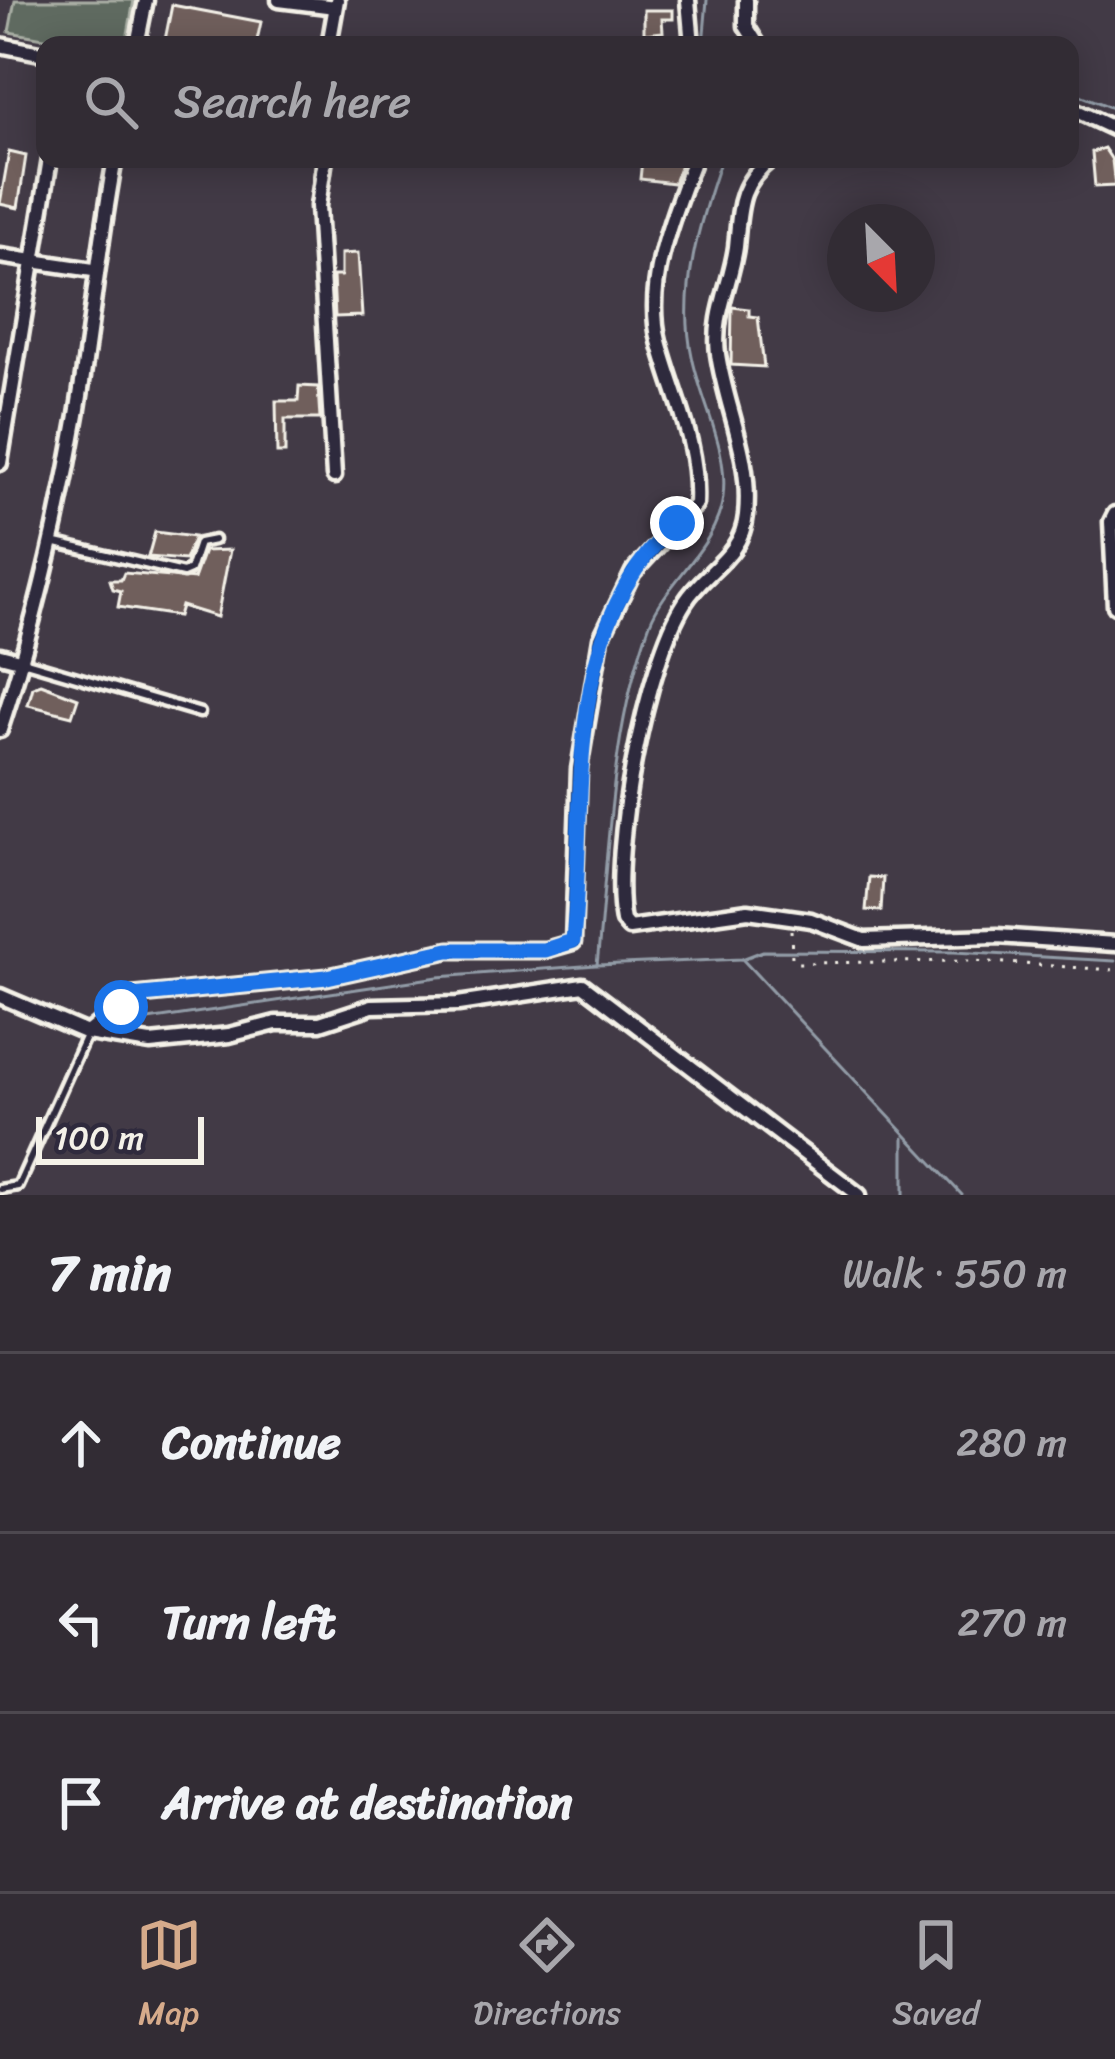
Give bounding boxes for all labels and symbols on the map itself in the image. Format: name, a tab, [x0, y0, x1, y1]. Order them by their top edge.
north arrow	[827, 204, 935, 312]
route end	[650, 496, 704, 550]
route start	[94, 980, 148, 1034]
scale bar	[36, 1111, 204, 1164]

